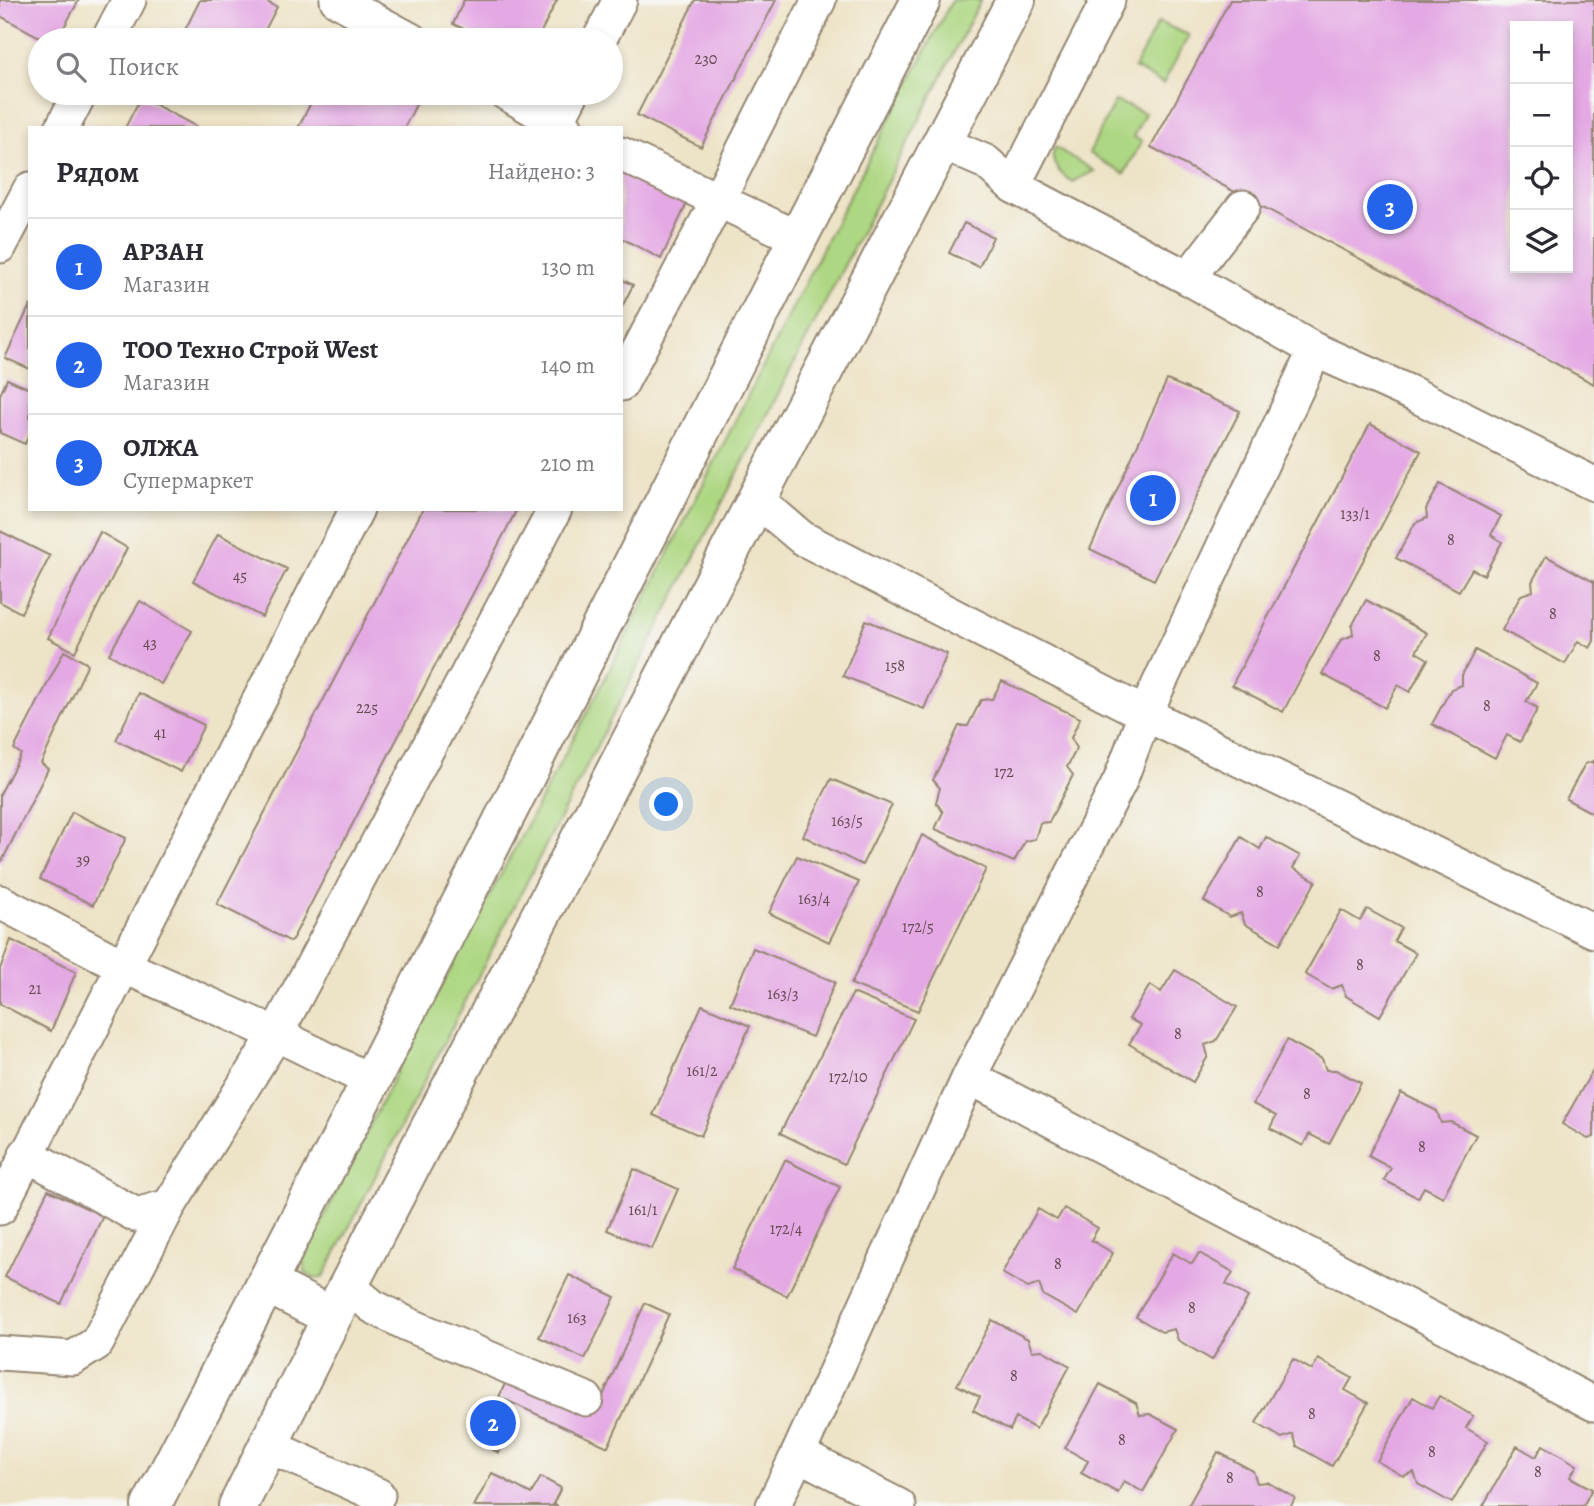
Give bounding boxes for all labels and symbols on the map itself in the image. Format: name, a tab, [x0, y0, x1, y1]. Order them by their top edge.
house number: 230	[695, 48, 717, 70]
pin: 3	[1367, 181, 1413, 233]
pin: 1	[1130, 472, 1176, 524]
house number: 133/1	[1340, 503, 1370, 525]
house number: 8	[1447, 529, 1455, 551]
house number: 45	[233, 565, 247, 587]
house number: 8	[1549, 603, 1557, 625]
house number: 43	[143, 632, 157, 654]
house number: 8	[1373, 645, 1381, 667]
house number: 158	[885, 655, 905, 677]
house number: 8	[1483, 695, 1491, 717]
house number: 225	[356, 697, 378, 719]
house number: 41	[154, 722, 167, 744]
house number: 172	[994, 761, 1014, 783]
your location	[649, 787, 683, 821]
house number: 163/5	[831, 810, 863, 832]
house number: 39	[76, 849, 90, 871]
house number: 8	[1256, 881, 1264, 903]
house number: 163/4	[798, 888, 830, 910]
house number: 172/5	[902, 916, 934, 938]
house number: 8	[1356, 954, 1364, 976]
house number: 21	[28, 978, 42, 1000]
house number: 163/3	[767, 983, 799, 1005]
house number: 8	[1174, 1023, 1182, 1045]
house number: 161/2	[686, 1060, 718, 1082]
house number: 172/10	[828, 1066, 868, 1088]
house number: 8	[1303, 1083, 1311, 1105]
house number: 8	[1418, 1136, 1426, 1158]
house number: 161/1	[628, 1199, 658, 1221]
house number: 172/4	[770, 1218, 802, 1240]
house number: 8	[1054, 1253, 1062, 1275]
house number: 8	[1188, 1297, 1196, 1319]
house number: 163	[567, 1307, 587, 1329]
house number: 8	[1010, 1365, 1018, 1387]
pin: 2	[470, 1397, 516, 1449]
house number: 8	[1308, 1403, 1316, 1425]
house number: 8	[1118, 1429, 1126, 1451]
house number: 8	[1428, 1441, 1436, 1463]
house number: 8	[1534, 1461, 1542, 1483]
house number: 8	[1226, 1467, 1234, 1489]

